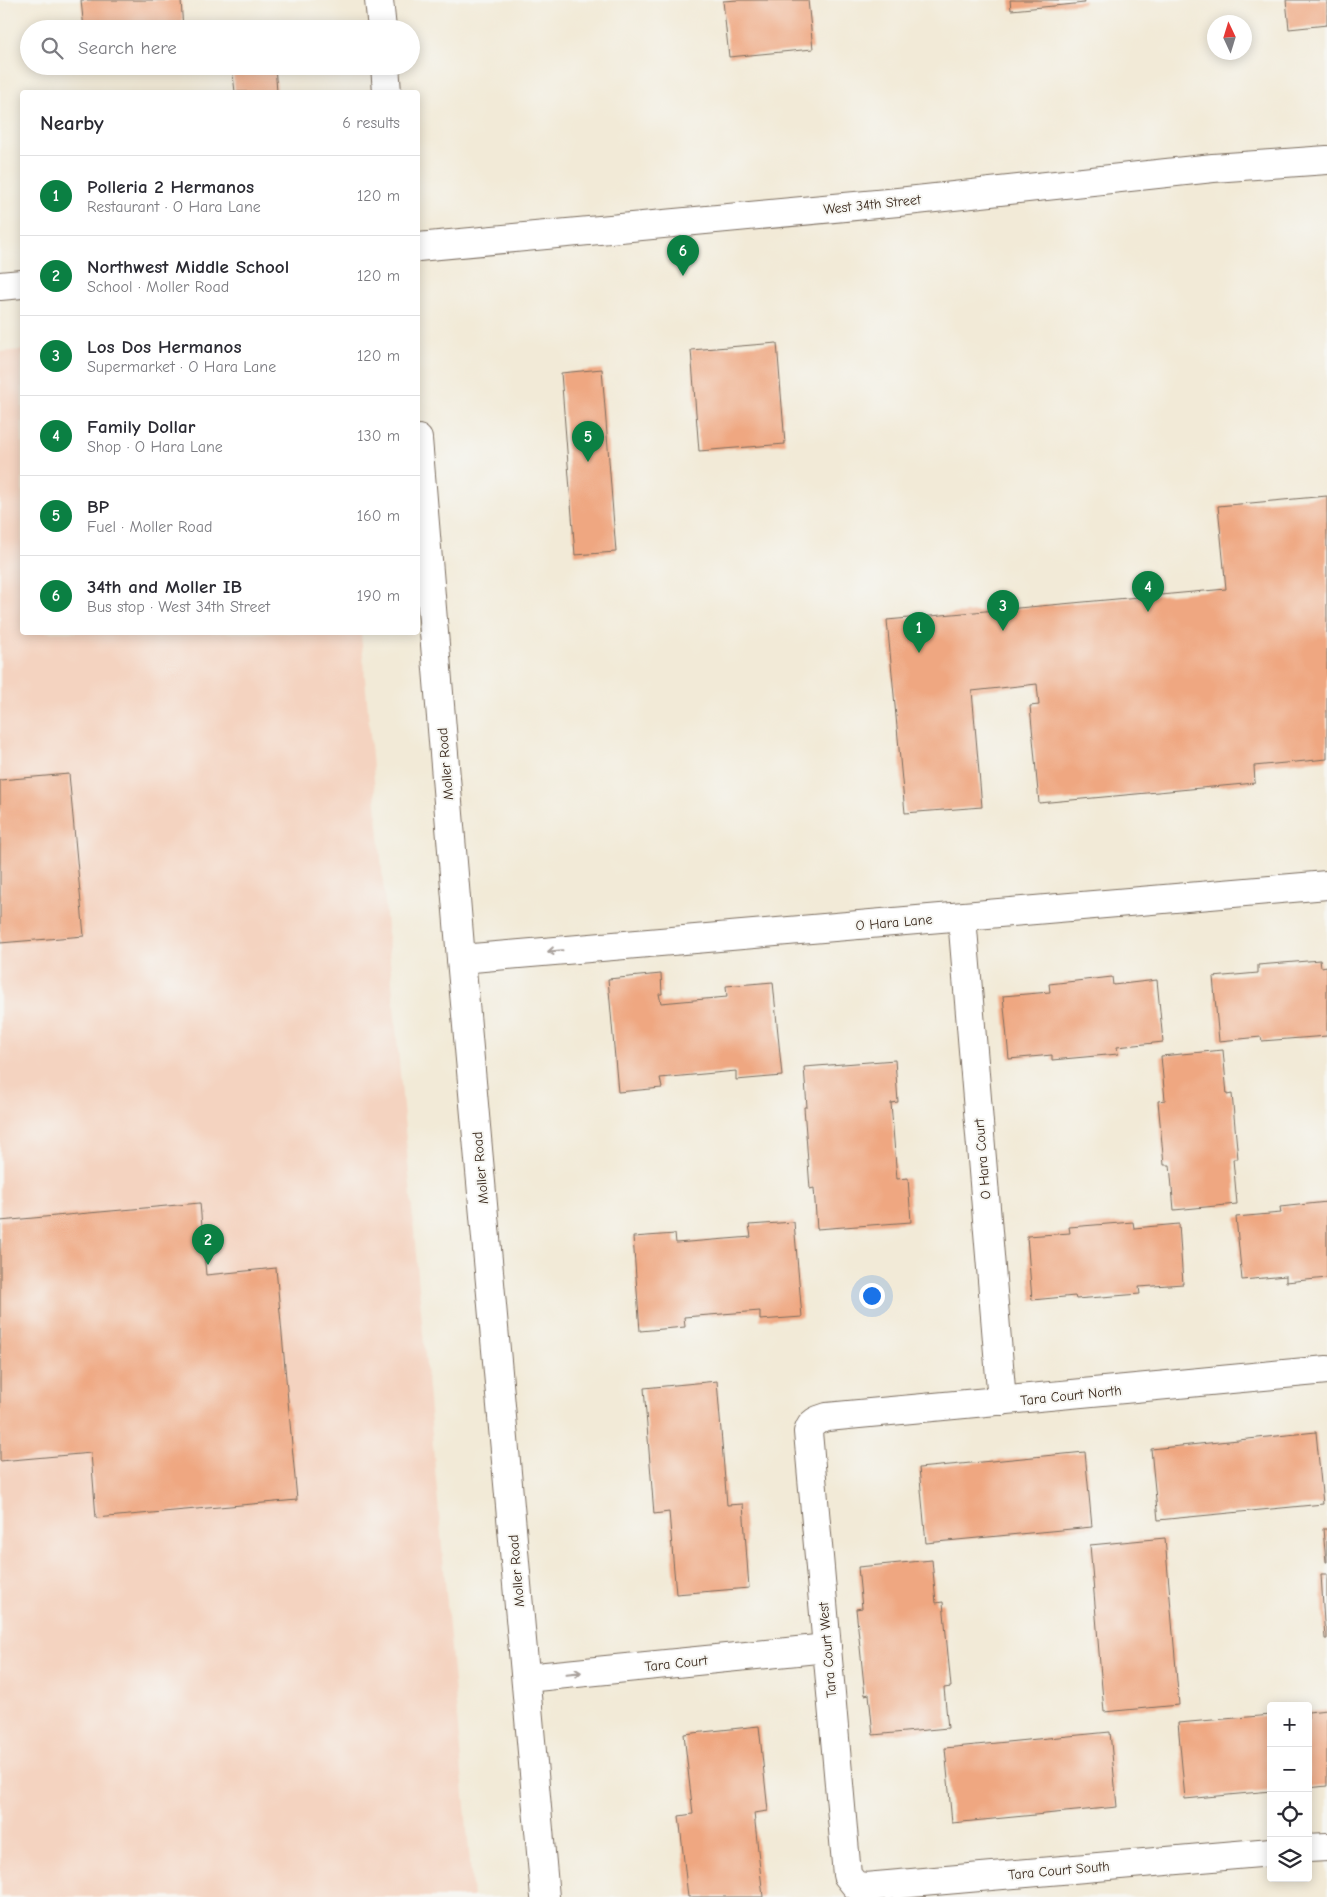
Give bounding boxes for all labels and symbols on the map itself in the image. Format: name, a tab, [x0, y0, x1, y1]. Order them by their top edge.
north arrow	[1207, 15, 1252, 60]
street label: West 34th Street	[823, 191, 923, 218]
pin: 6	[667, 235, 699, 276]
pin: 5	[572, 421, 604, 462]
pin: 4	[1132, 571, 1164, 612]
pin: 3	[987, 590, 1019, 631]
pin: 1	[903, 612, 935, 653]
street label: Moller Road	[434, 727, 457, 801]
street label: O Hara Lane	[855, 911, 933, 934]
one-way arrow	[547, 946, 563, 956]
street label: O Hara Court	[970, 1117, 994, 1200]
street label: Moller Road	[469, 1131, 492, 1205]
pin: 2	[192, 1224, 224, 1265]
your location	[859, 1283, 885, 1309]
street label: Tara Court North	[1020, 1382, 1122, 1409]
street label: Moller Road	[505, 1534, 528, 1608]
street label: Tara Court West	[815, 1600, 840, 1698]
street label: Tara Court	[644, 1652, 709, 1675]
one-way arrow	[566, 1668, 582, 1678]
street label: Tara Court South	[1008, 1858, 1110, 1883]

